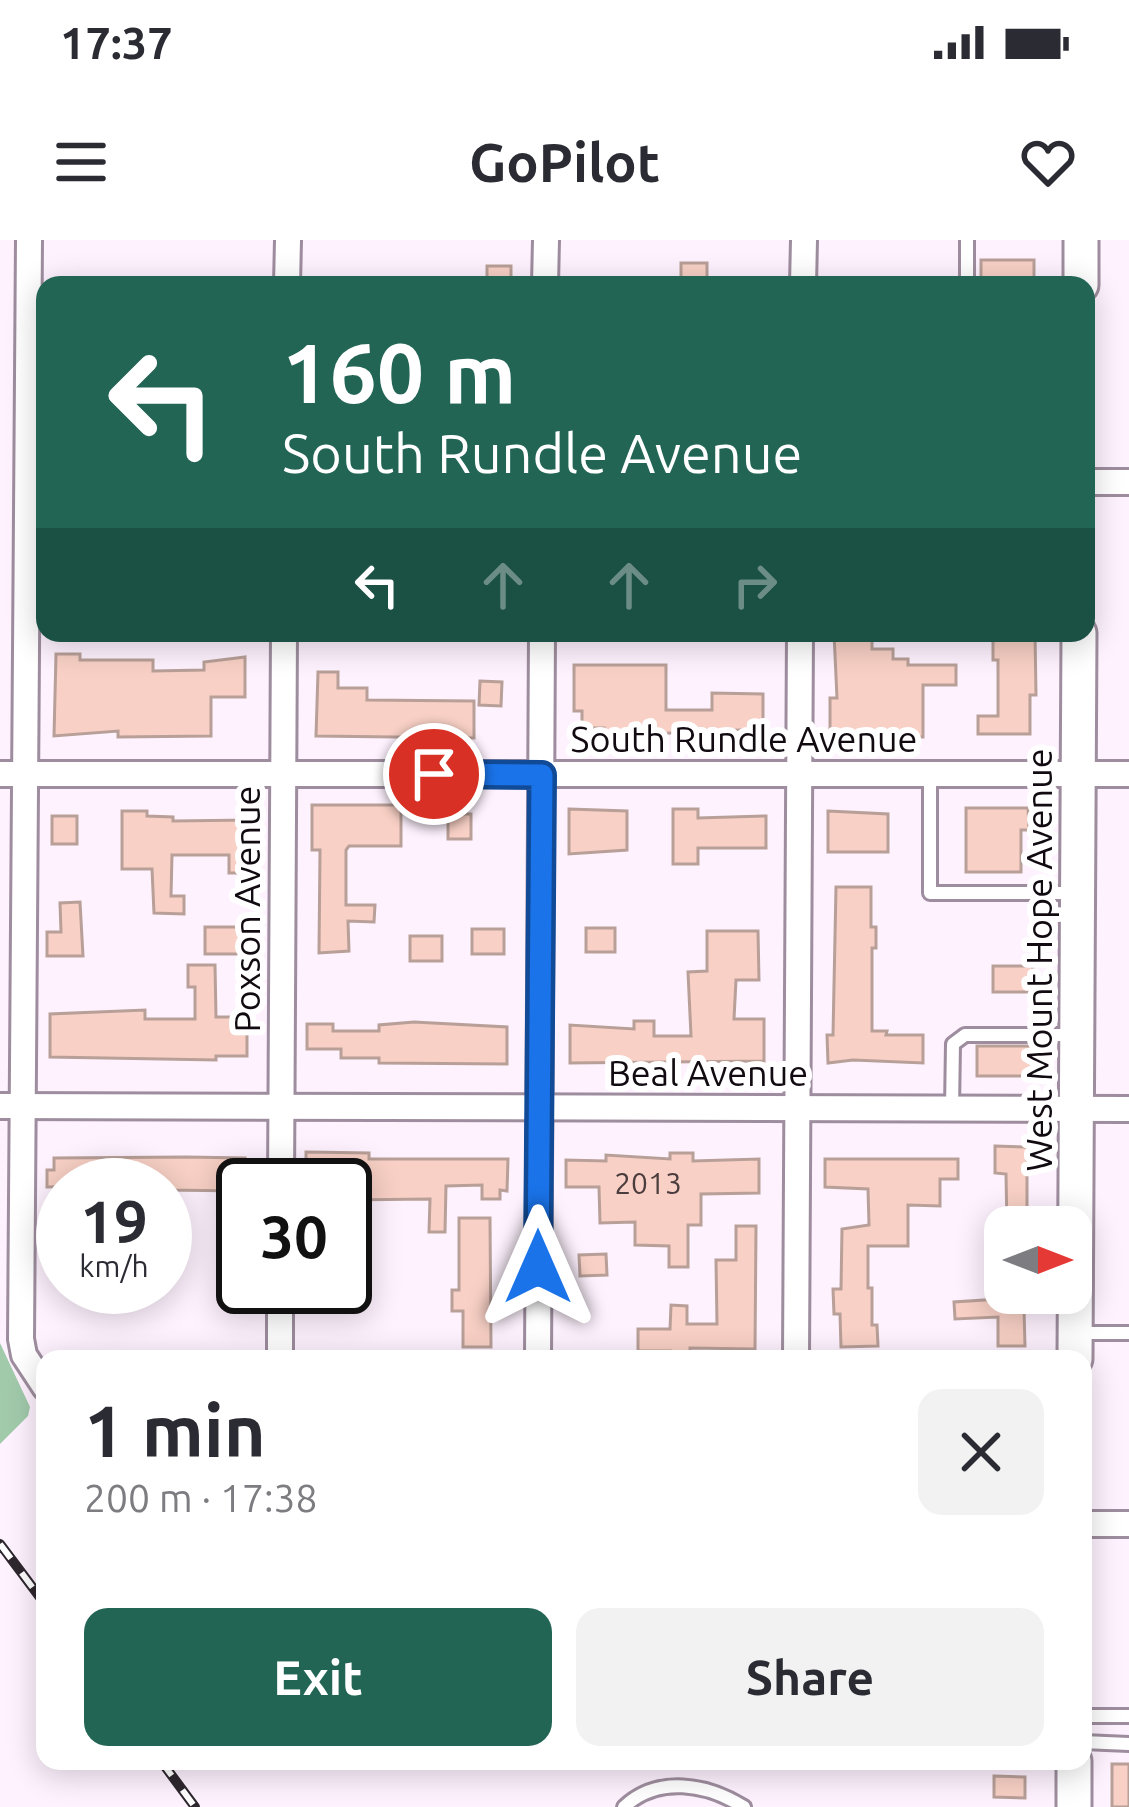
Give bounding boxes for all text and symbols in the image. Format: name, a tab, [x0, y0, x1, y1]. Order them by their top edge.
text: 17:37	[60, 17, 173, 68]
icon: menu	[48, 129, 114, 195]
icon: heart	[1015, 129, 1081, 195]
text: GoPilot	[469, 132, 660, 192]
icon: left	[84, 324, 240, 480]
text: 160 m	[282, 325, 516, 419]
text: South Rundle Avenue	[282, 423, 802, 483]
icon: left	[344, 552, 410, 618]
icon: ahead	[470, 552, 536, 618]
icon: ahead	[596, 552, 662, 618]
icon: right	[722, 552, 788, 618]
street label: South Rundle Avenue	[571, 718, 917, 759]
pin	[383, 723, 485, 825]
icon: arrive	[401, 741, 467, 807]
street label: West Mount Hope Avenue	[1018, 748, 1059, 1172]
street label: Poxson Avenue	[226, 786, 267, 1032]
street label: Beal Avenue	[608, 1052, 808, 1093]
speed limit sign: 30	[216, 1158, 372, 1314]
house number: 2013	[614, 1166, 682, 1200]
text: 19	[80, 1187, 148, 1254]
position arrow	[475, 1204, 601, 1330]
north arrow	[984, 1206, 1092, 1314]
map controls	[984, 1206, 1092, 1314]
text: km/h	[79, 1249, 149, 1283]
button: close	[918, 1389, 1044, 1515]
text: 1 min	[84, 1390, 266, 1471]
text: 200 m · 17:38	[84, 1476, 318, 1519]
button: Exit	[84, 1608, 552, 1746]
button: Share	[576, 1608, 1044, 1746]

